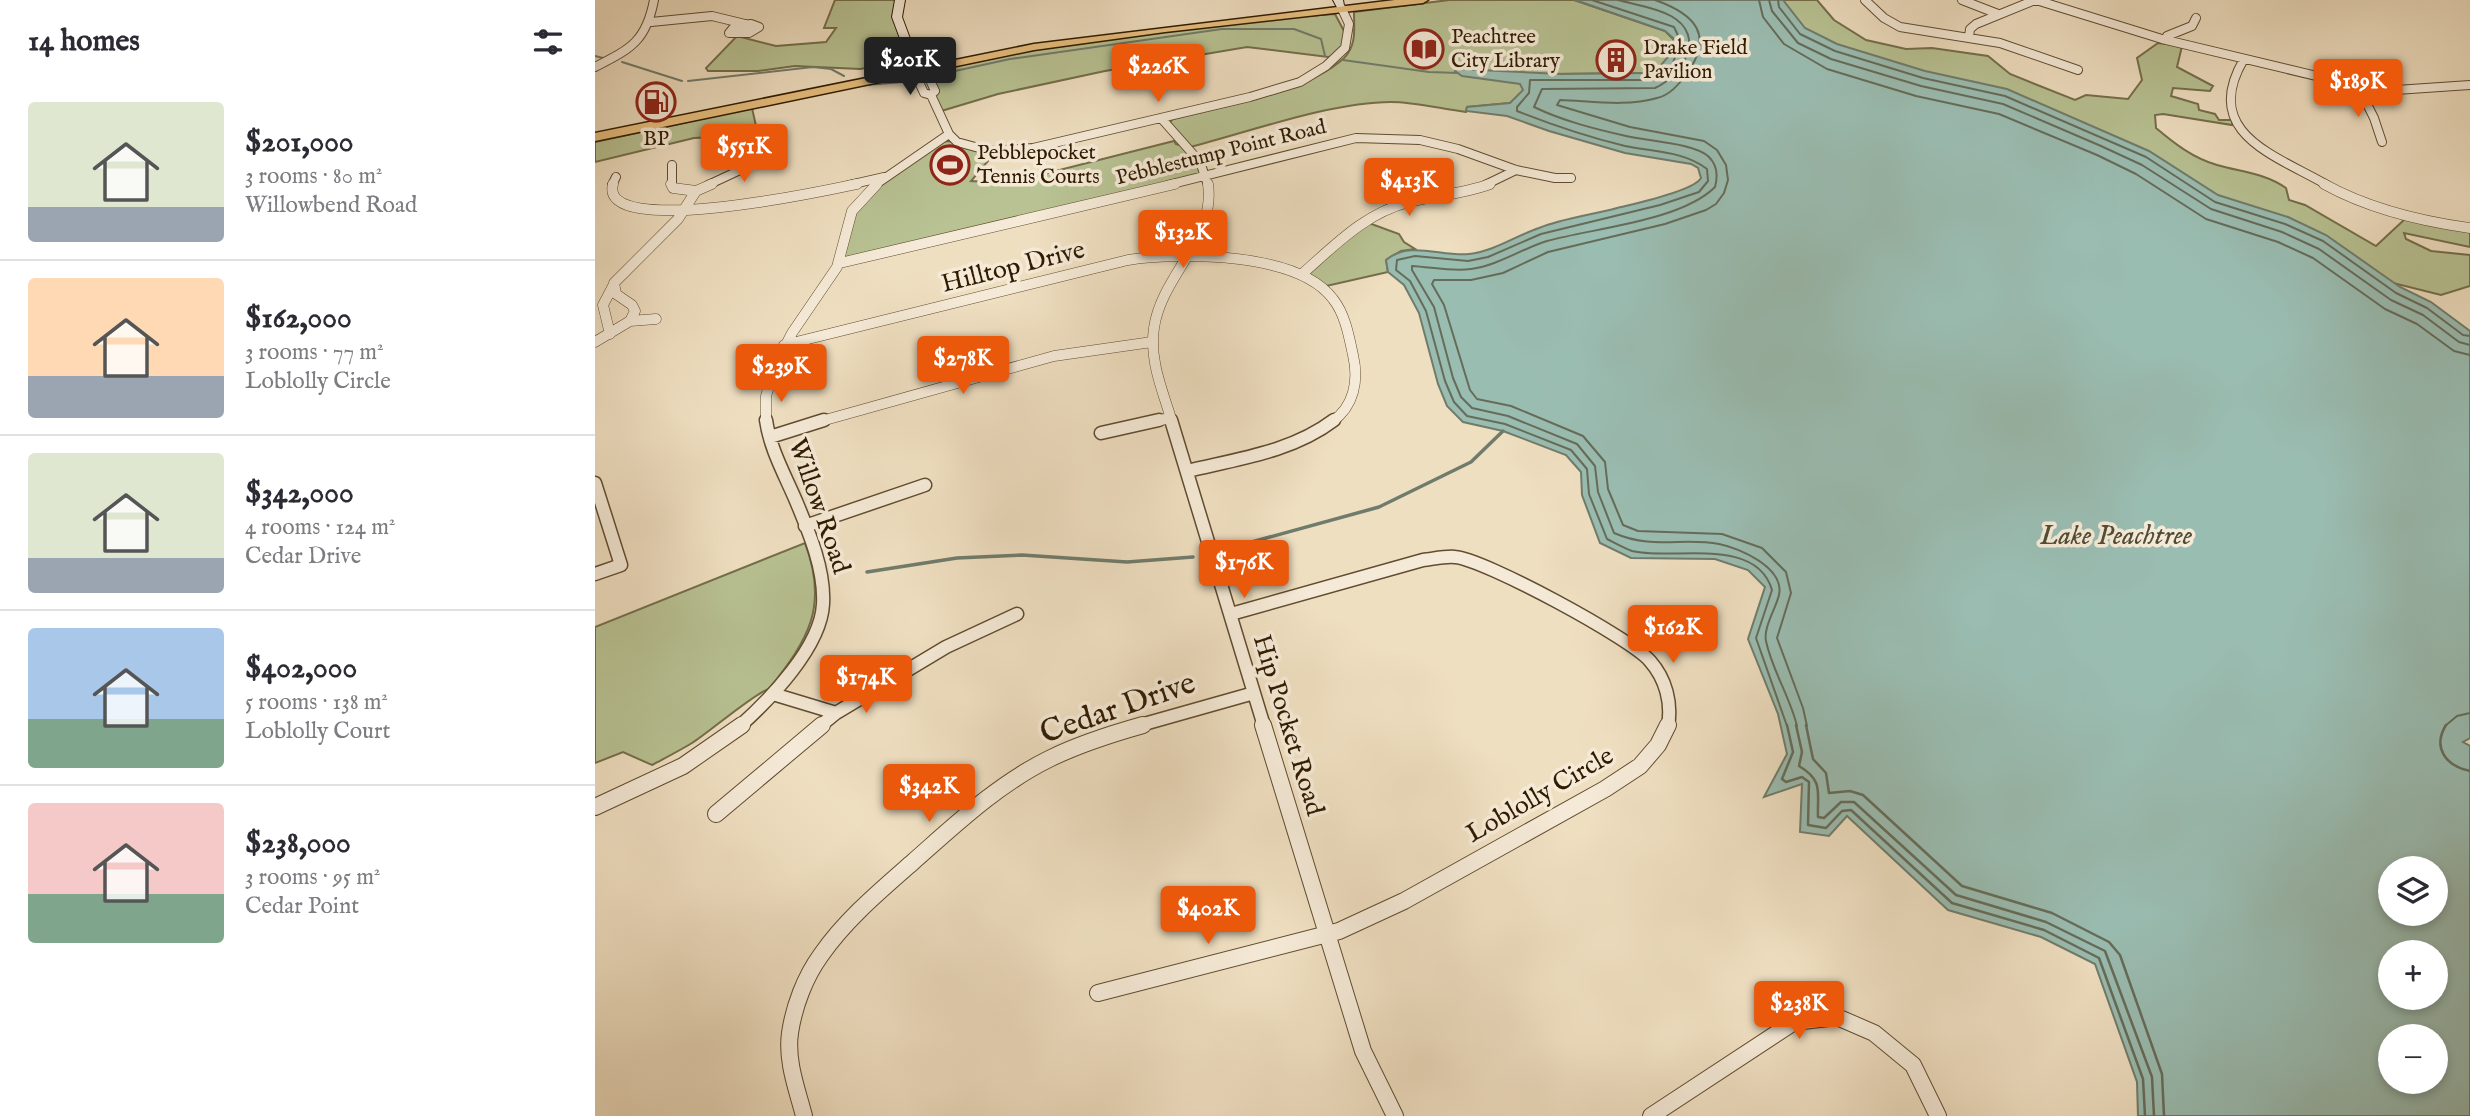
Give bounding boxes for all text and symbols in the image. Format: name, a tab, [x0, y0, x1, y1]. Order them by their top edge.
text: 14 homes	[28, 23, 140, 61]
icon: filters	[529, 23, 567, 61]
place label: Peachtree City Library	[1451, 24, 1561, 75]
library icon: Peachtree City Library	[1403, 28, 1445, 70]
place label: Drake Field Pavilion	[1643, 35, 1748, 86]
pin: $201K	[861, 38, 959, 97]
building icon: Drake Field Pavilion	[1595, 39, 1637, 81]
pin: $226K	[1109, 44, 1207, 104]
text: $201K	[880, 45, 940, 74]
text: $226K	[1128, 52, 1188, 81]
pin: $189K	[2309, 60, 2407, 119]
text: $189K	[2330, 67, 2387, 96]
fuel station icon: BP	[635, 81, 677, 123]
street label: Pebblestump Point Road	[1113, 114, 1330, 192]
text: $201,000	[245, 124, 354, 162]
pin: $551K	[695, 124, 793, 184]
place label: BP	[643, 126, 669, 153]
icon: home	[84, 130, 168, 214]
text: $551K	[717, 132, 771, 161]
place label: Pebblepocket Tennis Courts	[977, 140, 1100, 191]
sports icon: Pebblepocket Tennis Courts	[929, 144, 971, 186]
pin: $413K	[1360, 158, 1458, 218]
text: 3 rooms · 80 m²	[245, 162, 382, 191]
text: $413K	[1380, 166, 1438, 195]
text: Willowbend Road	[245, 191, 417, 220]
pin: $132K	[1134, 210, 1232, 270]
text: $132K	[1154, 218, 1212, 247]
street label: Hilltop Drive	[938, 233, 1088, 301]
text: $162,000	[245, 300, 352, 338]
icon: home	[84, 306, 168, 390]
pin: $278K	[914, 336, 1012, 396]
text: 3 rooms · 77 m²	[245, 338, 384, 367]
pin: $239K	[732, 344, 830, 404]
text: $278K	[933, 344, 993, 373]
text: $239K	[752, 352, 810, 381]
text: Loblolly Circle	[245, 367, 391, 396]
street label: Willow Road	[780, 434, 858, 578]
text: $342,000	[245, 475, 354, 513]
icon: home	[84, 481, 168, 565]
text: 4 rooms · 124 m²	[245, 513, 395, 542]
water label: Lake Peachtree	[2039, 519, 2193, 554]
pin: $176K	[1195, 540, 1293, 600]
text: Cedar Drive	[245, 542, 361, 571]
text: $176K	[1215, 548, 1273, 577]
pin: $162K	[1624, 606, 1722, 665]
text: $162K	[1644, 613, 1702, 642]
street label: Hip Pocket Road	[1245, 630, 1331, 820]
text: $402,000	[245, 650, 357, 688]
icon: home	[84, 656, 168, 740]
pin: $174K	[817, 656, 915, 715]
text: $174K	[836, 663, 896, 692]
street label: Cedar Drive	[1035, 663, 1201, 755]
text: 5 rooms · 138 m²	[245, 688, 388, 717]
text: Loblolly Court	[245, 717, 390, 746]
street label: Loblolly Circle	[1460, 739, 1620, 851]
pin: $342K	[880, 764, 978, 824]
text: $342K	[899, 772, 959, 801]
text: $238,000	[245, 825, 351, 863]
icon: home	[84, 831, 168, 915]
map controls	[2378, 856, 2448, 1094]
button: layers	[2378, 856, 2448, 926]
text: 3 rooms · 95 m²	[245, 863, 380, 892]
pin: $402K	[1159, 886, 1257, 946]
text: Cedar Point	[245, 892, 359, 921]
text: $402K	[1177, 894, 1239, 923]
button: +	[2378, 940, 2448, 1010]
pin: $238K	[1750, 982, 1848, 1041]
text: $238K	[1770, 989, 1828, 1018]
button: −	[2378, 1024, 2448, 1094]

